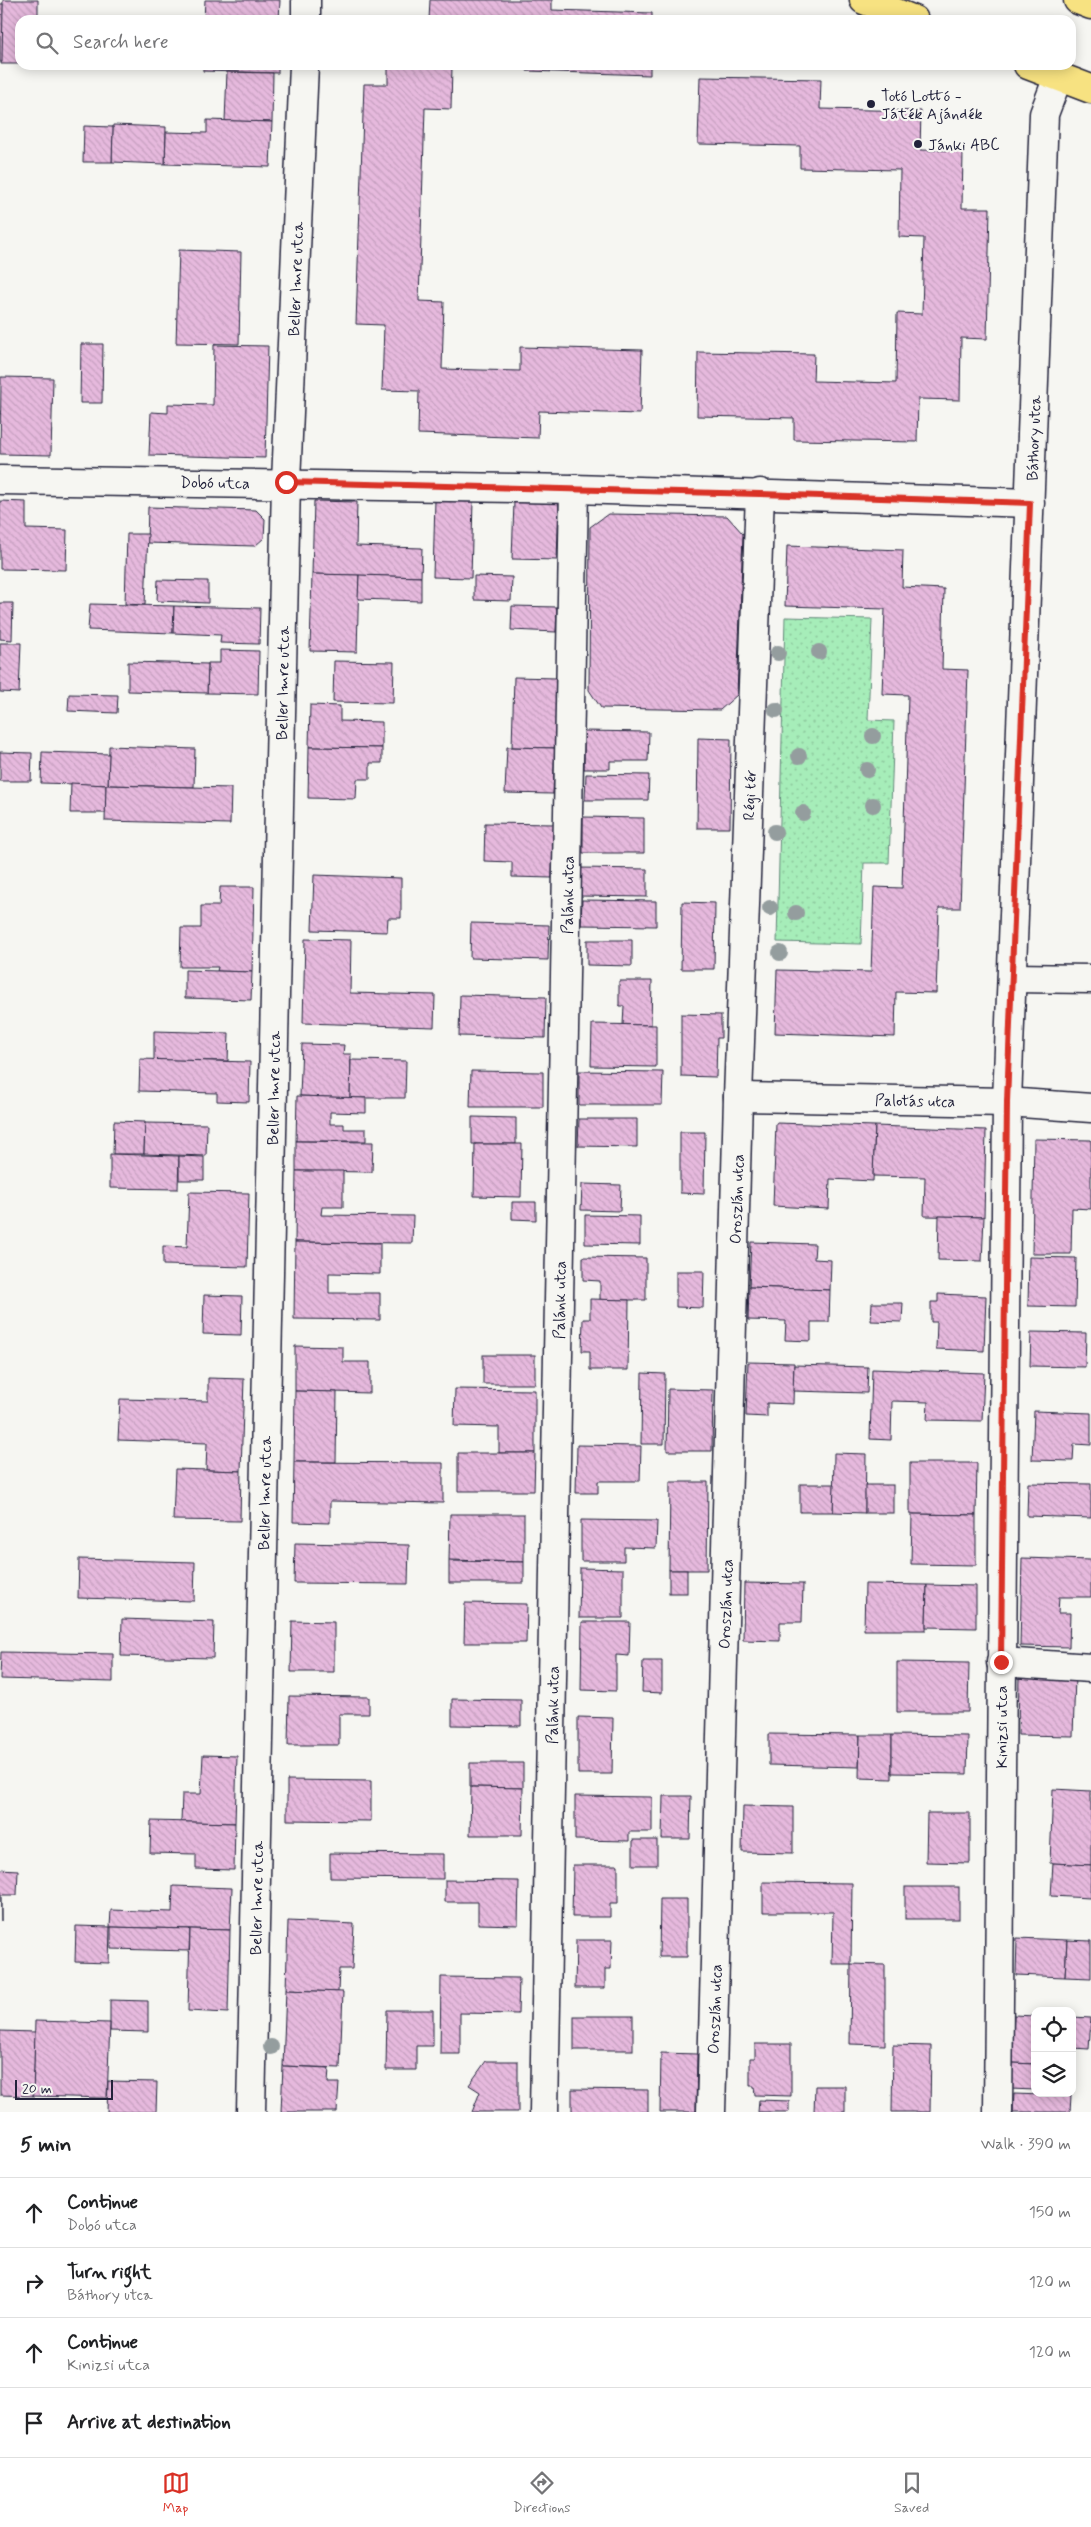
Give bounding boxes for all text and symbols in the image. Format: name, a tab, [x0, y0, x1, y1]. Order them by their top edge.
search box	[15, 15, 1076, 70]
icon: search	[33, 29, 61, 57]
text: Search here	[73, 30, 169, 55]
place label: Totó Lottó - Játék Ajándék	[881, 86, 982, 125]
marker: Totó Lottó - Játék Ajándék	[865, 98, 877, 110]
place label: Jánki ABC	[928, 135, 1000, 156]
marker: Jánki ABC	[912, 138, 924, 150]
street label: Beller Imre utca	[284, 221, 309, 337]
street label: Báthory utca	[1023, 395, 1046, 481]
route start	[275, 471, 298, 494]
street label: Dobó utca	[180, 472, 250, 495]
street label: Beller Imre utca	[272, 625, 295, 740]
street label: Régi tér	[739, 769, 762, 821]
street label: Palánk utca	[557, 856, 580, 934]
street label: Beller Imre utca	[263, 1030, 286, 1145]
street label: Palotás utca	[875, 1090, 955, 1113]
street label: Oroszlán utca	[725, 1154, 750, 1244]
street label: Palánk utca	[549, 1261, 572, 1339]
street label: Beller Imre utca	[254, 1435, 277, 1550]
street label: Oroszlán utca	[714, 1559, 739, 1649]
route end	[990, 1651, 1013, 1674]
street label: Palánk utca	[542, 1666, 565, 1744]
street label: Kinizsi utca	[992, 1685, 1013, 1769]
street label: Beller Imre utca	[246, 1840, 269, 1955]
street label: Oroszlán utca	[703, 1964, 728, 2054]
map controls	[1031, 2007, 1076, 2097]
button: locate	[1031, 2007, 1076, 2052]
button: layers	[1031, 2052, 1076, 2097]
scale bar	[15, 2077, 112, 2100]
text: 20 m	[22, 2080, 52, 2098]
text: 5 min	[20, 2131, 72, 2159]
text: Walk · 390 m	[981, 2134, 1071, 2155]
text: Continue	[67, 2190, 138, 2215]
icon: ahead	[20, 2199, 48, 2227]
text: 150 m	[1029, 2202, 1071, 2223]
text: Dobó utca	[67, 2215, 137, 2236]
text: Turn right	[67, 2260, 151, 2285]
icon: right	[20, 2269, 48, 2297]
text: 120 m	[1029, 2272, 1071, 2293]
text: Báthory utca	[67, 2285, 153, 2306]
text: Continue	[67, 2330, 138, 2355]
icon: ahead	[20, 2339, 48, 2367]
text: 120 m	[1029, 2342, 1071, 2363]
text: Kinizsi utca	[67, 2355, 150, 2376]
icon: arrive	[20, 2409, 48, 2437]
text: Arrive at destination	[67, 2410, 231, 2435]
tab: Map	[162, 2469, 190, 2517]
tab: Directions	[513, 2469, 571, 2517]
tab: Saved	[894, 2469, 929, 2517]

